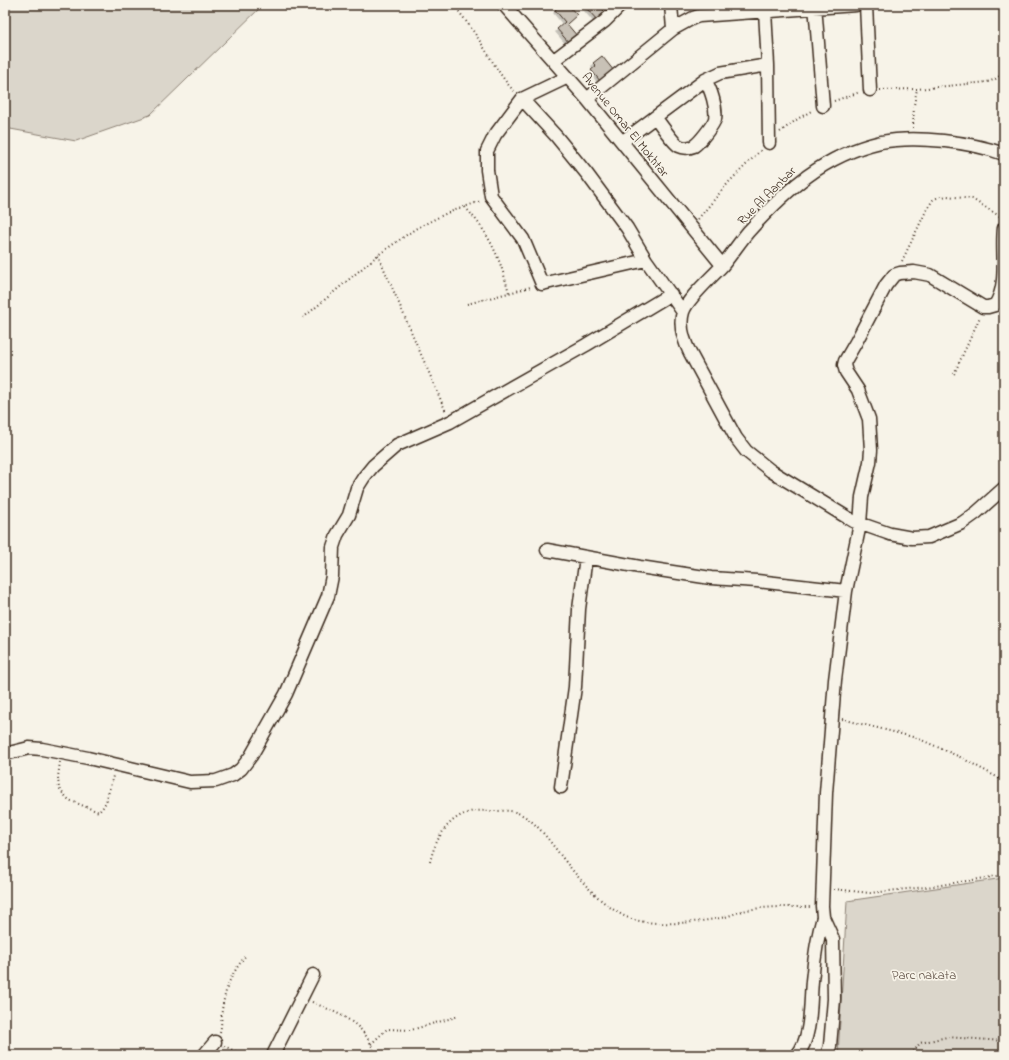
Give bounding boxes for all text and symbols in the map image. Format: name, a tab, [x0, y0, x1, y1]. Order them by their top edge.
street label: Avenue Omar El Mokhtar	[577, 69, 674, 182]
street label: Rue Al Aanbar	[733, 162, 801, 230]
park label: Parc nakata	[892, 966, 956, 985]

